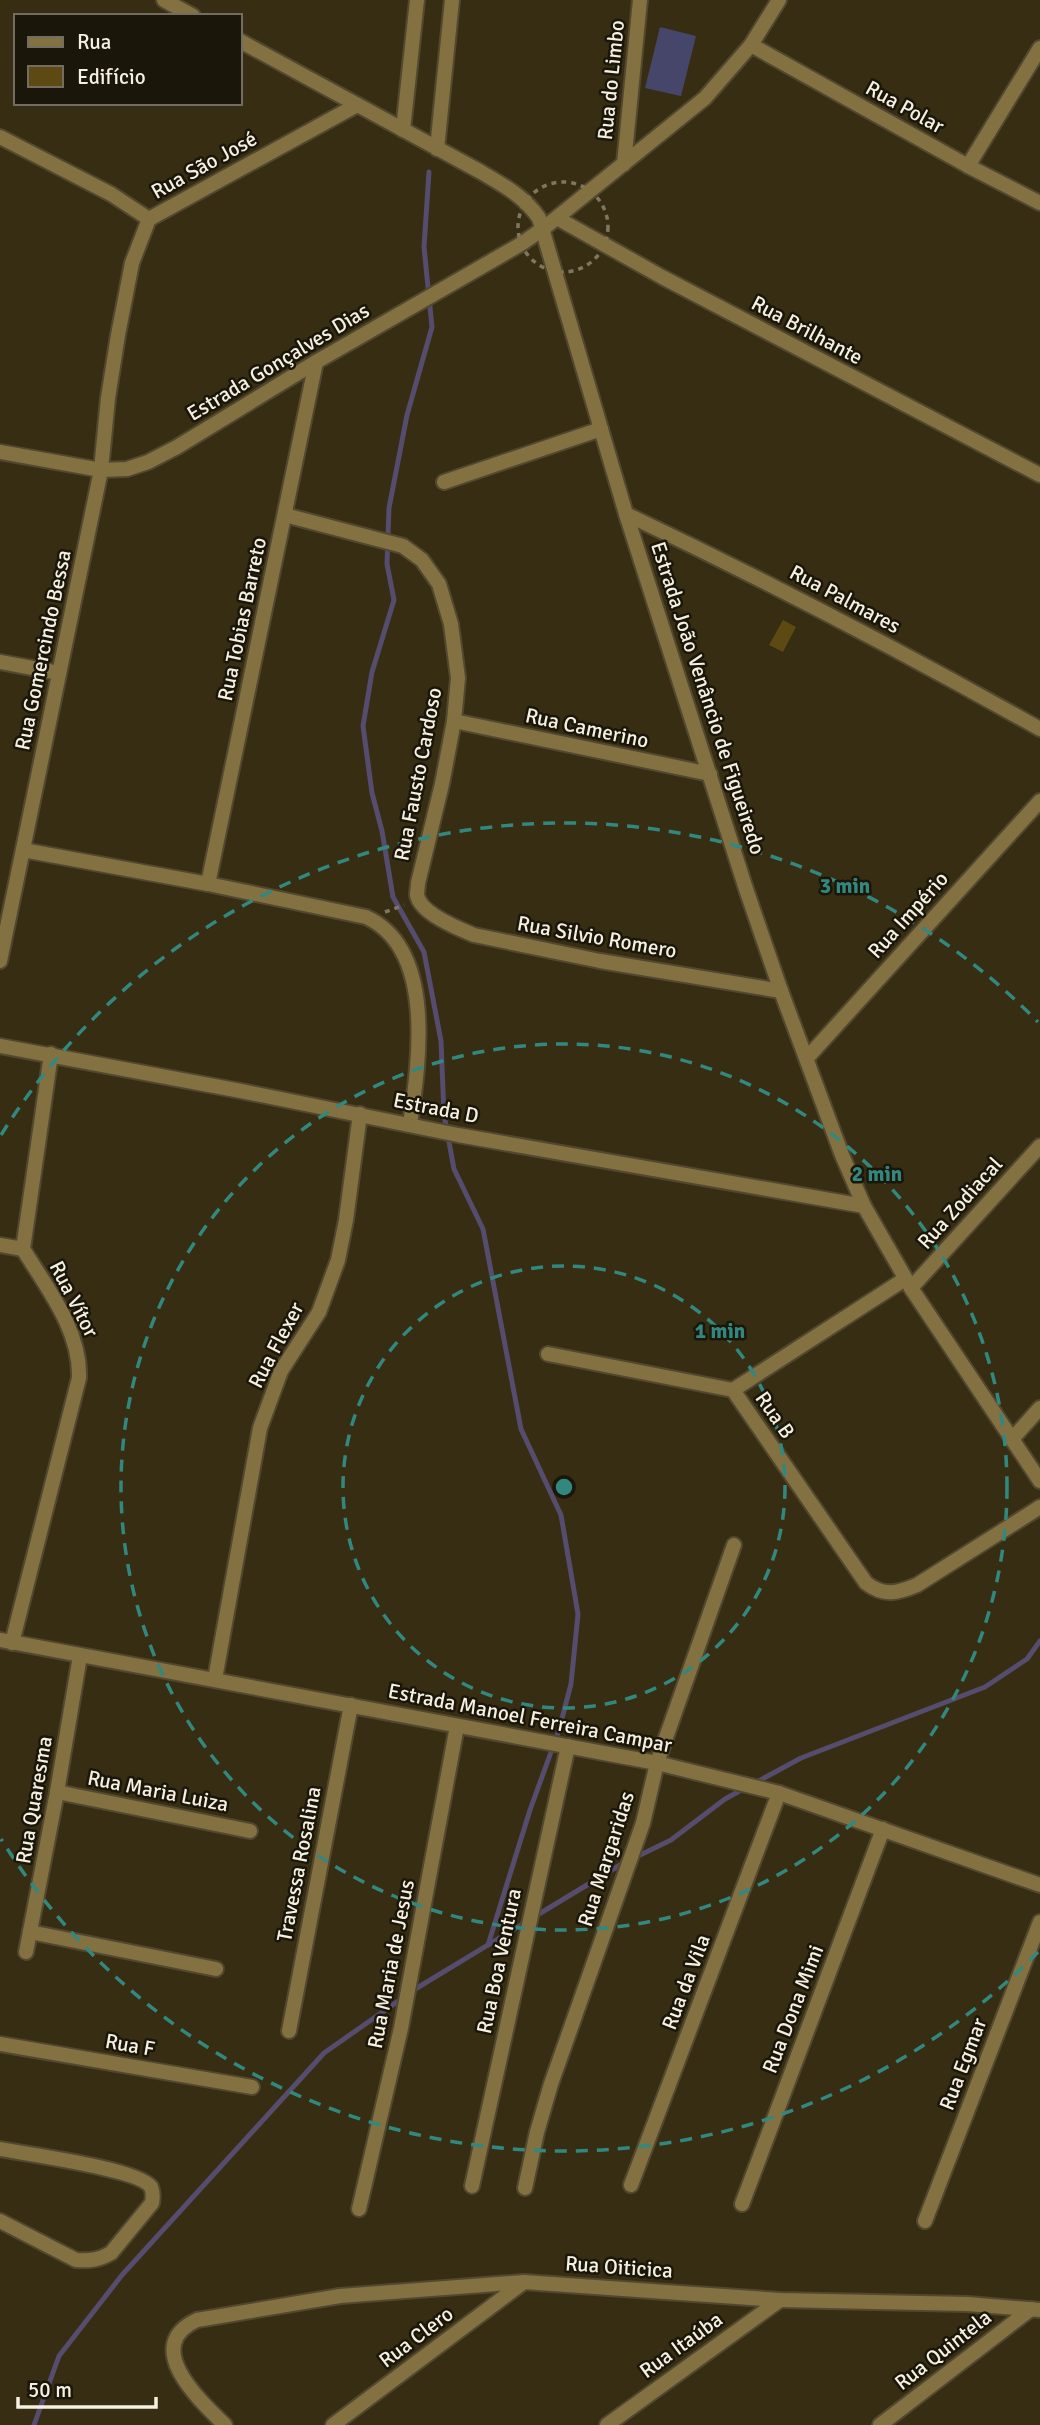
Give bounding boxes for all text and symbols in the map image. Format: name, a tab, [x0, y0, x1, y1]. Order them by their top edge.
legend	[14, 14, 242, 105]
street label: Rua do Limbo	[592, 19, 630, 141]
text: Rua	[77, 29, 111, 55]
text: Edifício	[77, 64, 146, 90]
street label: Rua Polar	[861, 75, 949, 139]
street label: Rua São José	[147, 125, 261, 205]
street label: Rua Brilhante	[747, 290, 867, 370]
street label: Estrada Gonçalves Dias	[182, 297, 374, 427]
street label: Rua Tobias Barreto	[212, 535, 272, 703]
street label: Estrada João Venâncio de Figueiredo	[645, 538, 771, 858]
street label: Rua Gomercindo Bessa	[9, 547, 77, 753]
street label: Rua Palmares	[785, 559, 905, 639]
street label: Rua Fausto Cardoso	[388, 685, 448, 863]
street label: Rua Camerino	[523, 702, 651, 754]
street label: Rua Império	[862, 866, 954, 964]
text: 3 min	[820, 873, 870, 899]
street label: Rua Silvio Romero	[515, 910, 679, 964]
street label: Estrada D	[391, 1087, 481, 1129]
street label: Rua Zodiacal	[912, 1152, 1008, 1254]
text: 2 min	[852, 1161, 902, 1187]
street label: Rua Vítor	[44, 1256, 104, 1342]
street label: Rua Flexer	[242, 1297, 310, 1393]
text: 1 min	[695, 1318, 745, 1344]
street label: Rua B	[750, 1386, 800, 1444]
centre of rings	[552, 1475, 576, 1499]
street label: Estrada Manoel Ferreira Campar	[386, 1678, 674, 1758]
street label: Rua Quaresma	[10, 1734, 58, 1866]
street label: Rua Maria Luiza	[85, 1765, 231, 1817]
street label: Travessa Rosalina	[271, 1784, 327, 1944]
street label: Rua Margaridas	[572, 1788, 640, 1930]
street label: Rua Maria de Jesus	[362, 1877, 420, 2051]
street label: Rua Boa Ventura	[471, 1886, 527, 2036]
street label: Rua da Vila	[656, 1931, 716, 2033]
street label: Rua Dona Mimi	[757, 1941, 829, 2077]
street label: Rua Egmar	[934, 2014, 993, 2114]
street label: Rua F	[103, 2028, 157, 2062]
street label: Rua Oiticica	[564, 2250, 674, 2284]
street label: Rua Clero	[374, 2301, 458, 2373]
street label: Rua Quintela	[889, 2304, 997, 2396]
street label: Rua Itaúba	[634, 2306, 728, 2384]
scale bar	[18, 2366, 156, 2410]
text: 50 m	[28, 2377, 72, 2403]

